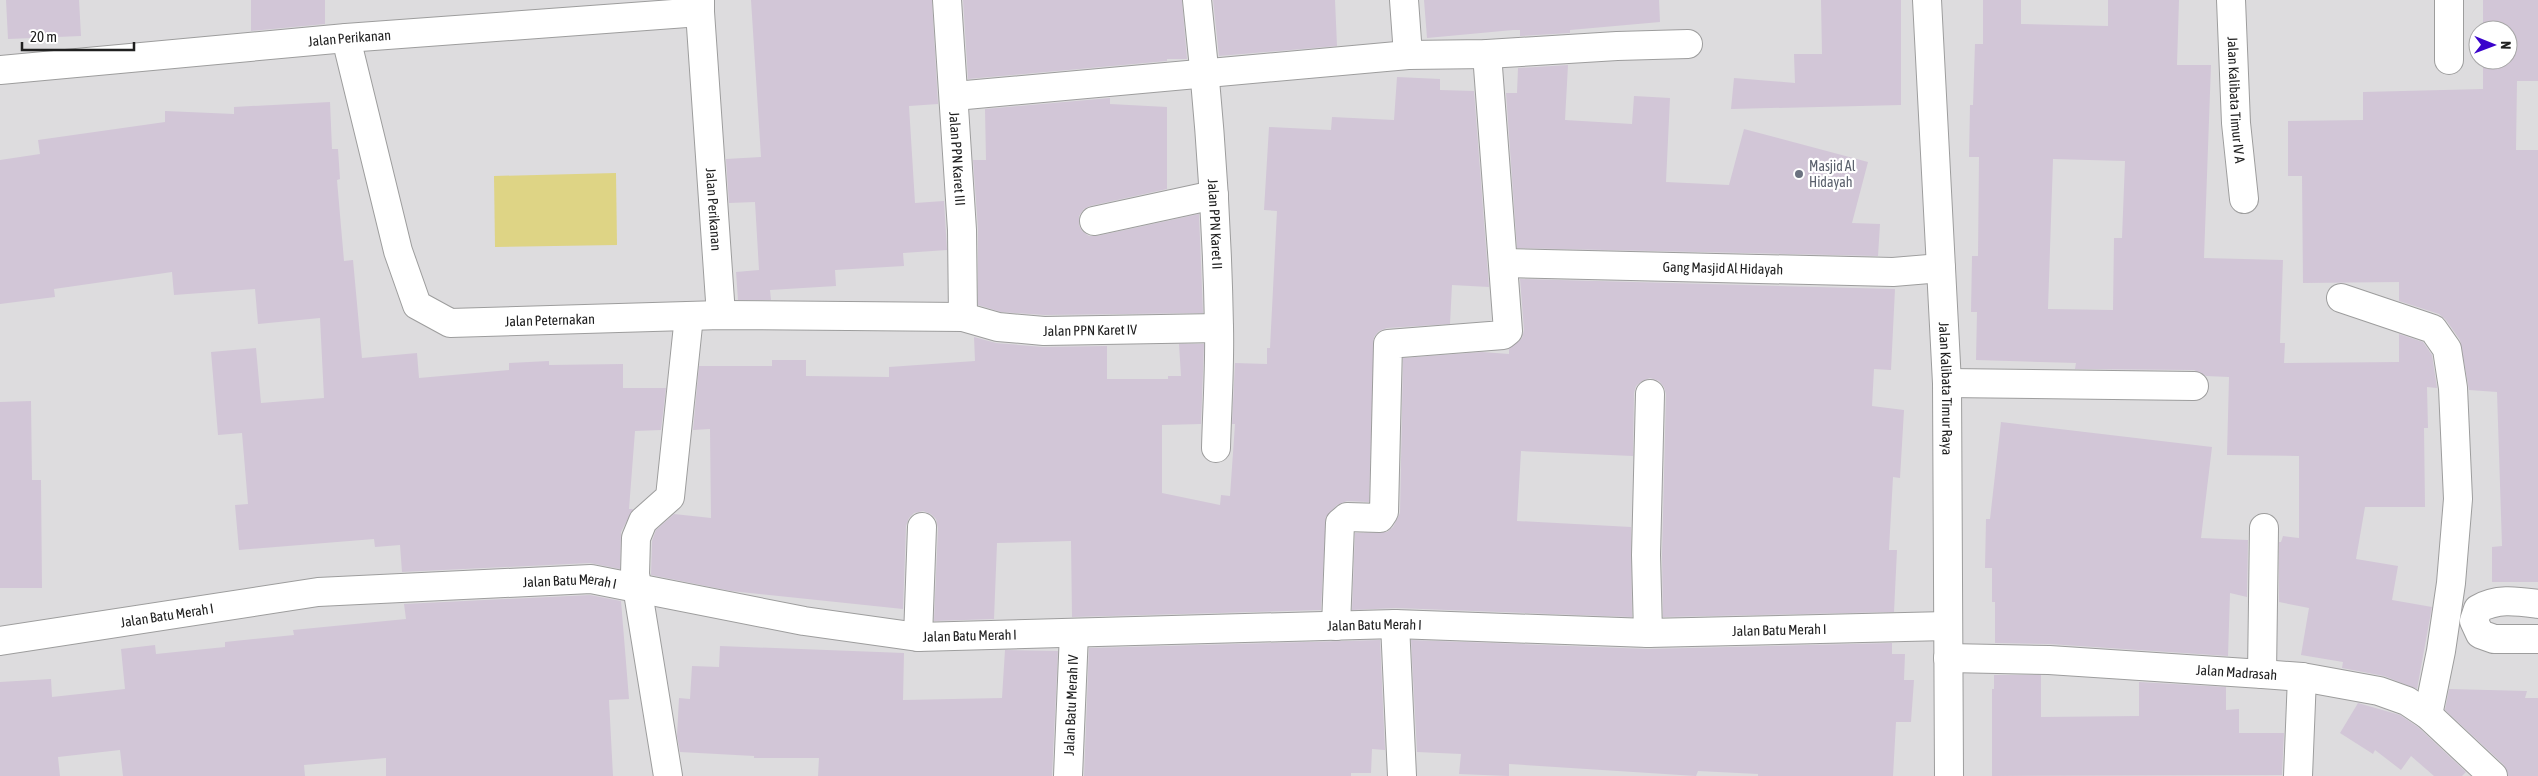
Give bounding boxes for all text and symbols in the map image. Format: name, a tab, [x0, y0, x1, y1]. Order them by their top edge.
scale bar	[22, 20, 135, 52]
north arrow	[2468, 20, 2518, 70]
street label: Jalan Perikanan	[307, 27, 392, 49]
text: 20 m	[30, 28, 57, 45]
street label: Jalan Kalibata Timur IV A	[2224, 36, 2248, 164]
text: N	[2498, 41, 2514, 49]
street label: Jalan PPN Karet III	[946, 111, 968, 206]
place label: Masjid Al Hidayah	[1809, 158, 1856, 190]
street label: Jalan Perikanan	[703, 167, 725, 252]
marker: Masjid Al Hidayah	[1793, 168, 1805, 180]
street label: Jalan PPN Karet II	[1205, 178, 1225, 270]
street label: Gang Masjid Al Hidayah	[1662, 259, 1783, 277]
street label: Jalan Peternakan	[505, 311, 595, 329]
street label: Jalan PPN Karet IV	[1043, 321, 1137, 339]
street label: Jalan Kalibata Timur Raya	[1936, 321, 1955, 455]
street label: Jalan Batu Merah I	[523, 571, 618, 592]
street label: Jalan Batu Merah I	[119, 600, 215, 630]
street label: Jalan Batu Merah I	[1327, 616, 1422, 634]
street label: Jalan Batu Merah I	[1732, 621, 1827, 639]
street label: Jalan Batu Merah I	[922, 626, 1017, 645]
street label: Jalan Batu Merah IV	[1061, 654, 1081, 756]
street label: Jalan Madrasah	[2196, 662, 2278, 683]

